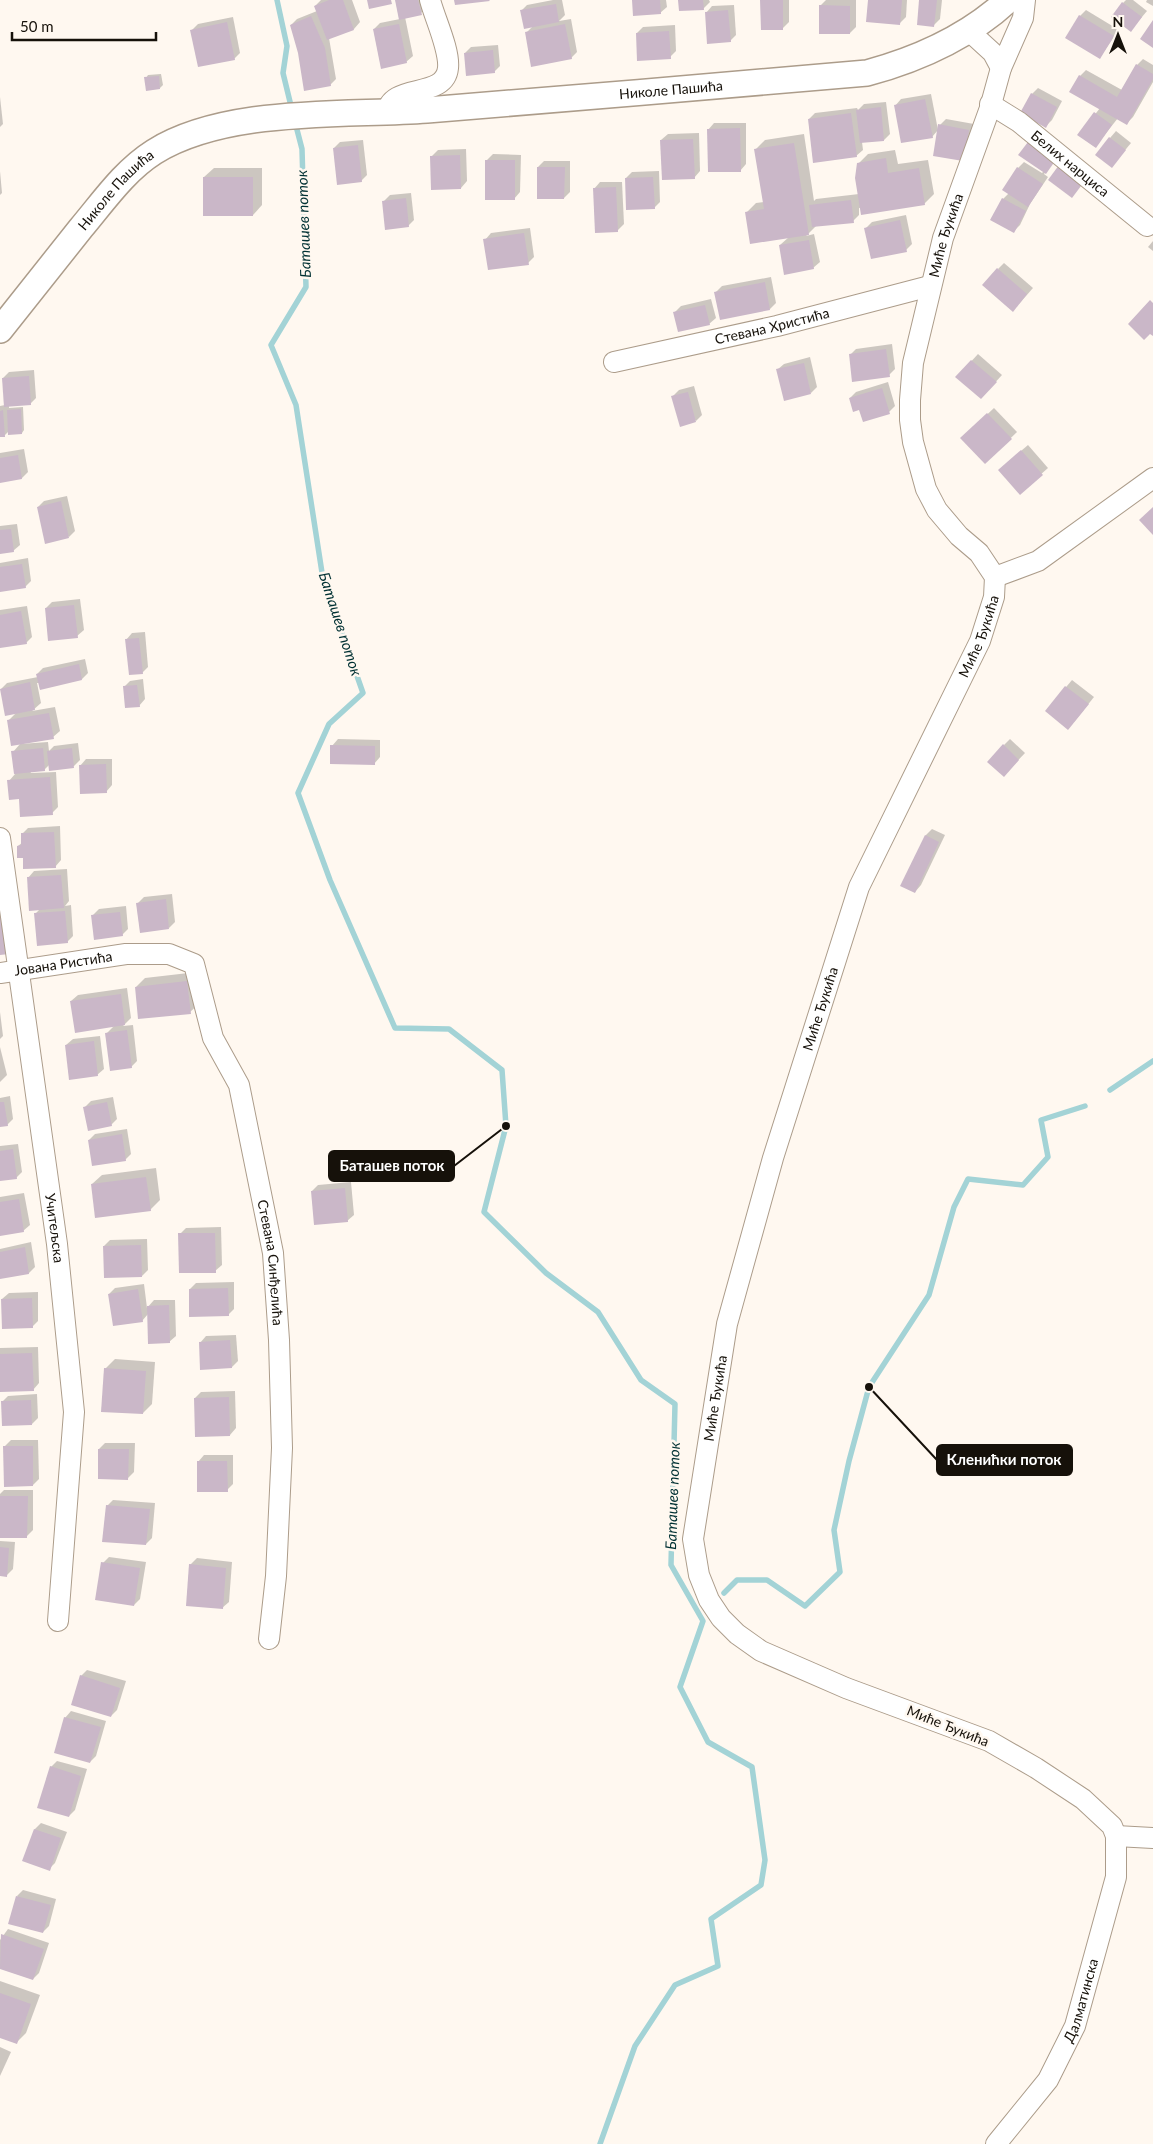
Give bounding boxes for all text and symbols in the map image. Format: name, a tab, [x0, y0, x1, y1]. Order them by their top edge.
scale bar	[12, 10, 156, 42]
north arrow	[1093, 10, 1143, 60]
text: N	[1113, 13, 1123, 30]
text: 50 m	[20, 17, 54, 35]
street label: Николе Пашића	[618, 77, 723, 102]
street label: Белих нарциса	[1028, 126, 1113, 200]
street label: Николе Пашића	[74, 146, 157, 233]
water label: Баташев поток	[292, 169, 314, 278]
street label: Миће Ђукића	[925, 191, 966, 279]
street label: Стевана Христића	[713, 304, 831, 348]
water label: Баташев поток	[316, 570, 366, 679]
street label: Миће Ђукића	[954, 593, 1002, 680]
street label: Јована Ристића	[13, 947, 113, 979]
street label: Миће Ђукића	[799, 965, 841, 1053]
callout: Баташев поток	[329, 1151, 454, 1181]
text: Баташев поток	[339, 1156, 445, 1174]
street label: Учитељска	[42, 1192, 68, 1264]
street label: Стевана Синђелића	[254, 1198, 287, 1326]
street label: Миће Ђукића	[700, 1354, 730, 1443]
water label: Баташев поток	[661, 1441, 683, 1550]
callout: Кленићки поток	[937, 1445, 1072, 1475]
text: Кленићки поток	[947, 1450, 1062, 1468]
street label: Миће Ђукића	[905, 1701, 992, 1750]
street label: Далматинска	[1059, 1957, 1101, 2045]

